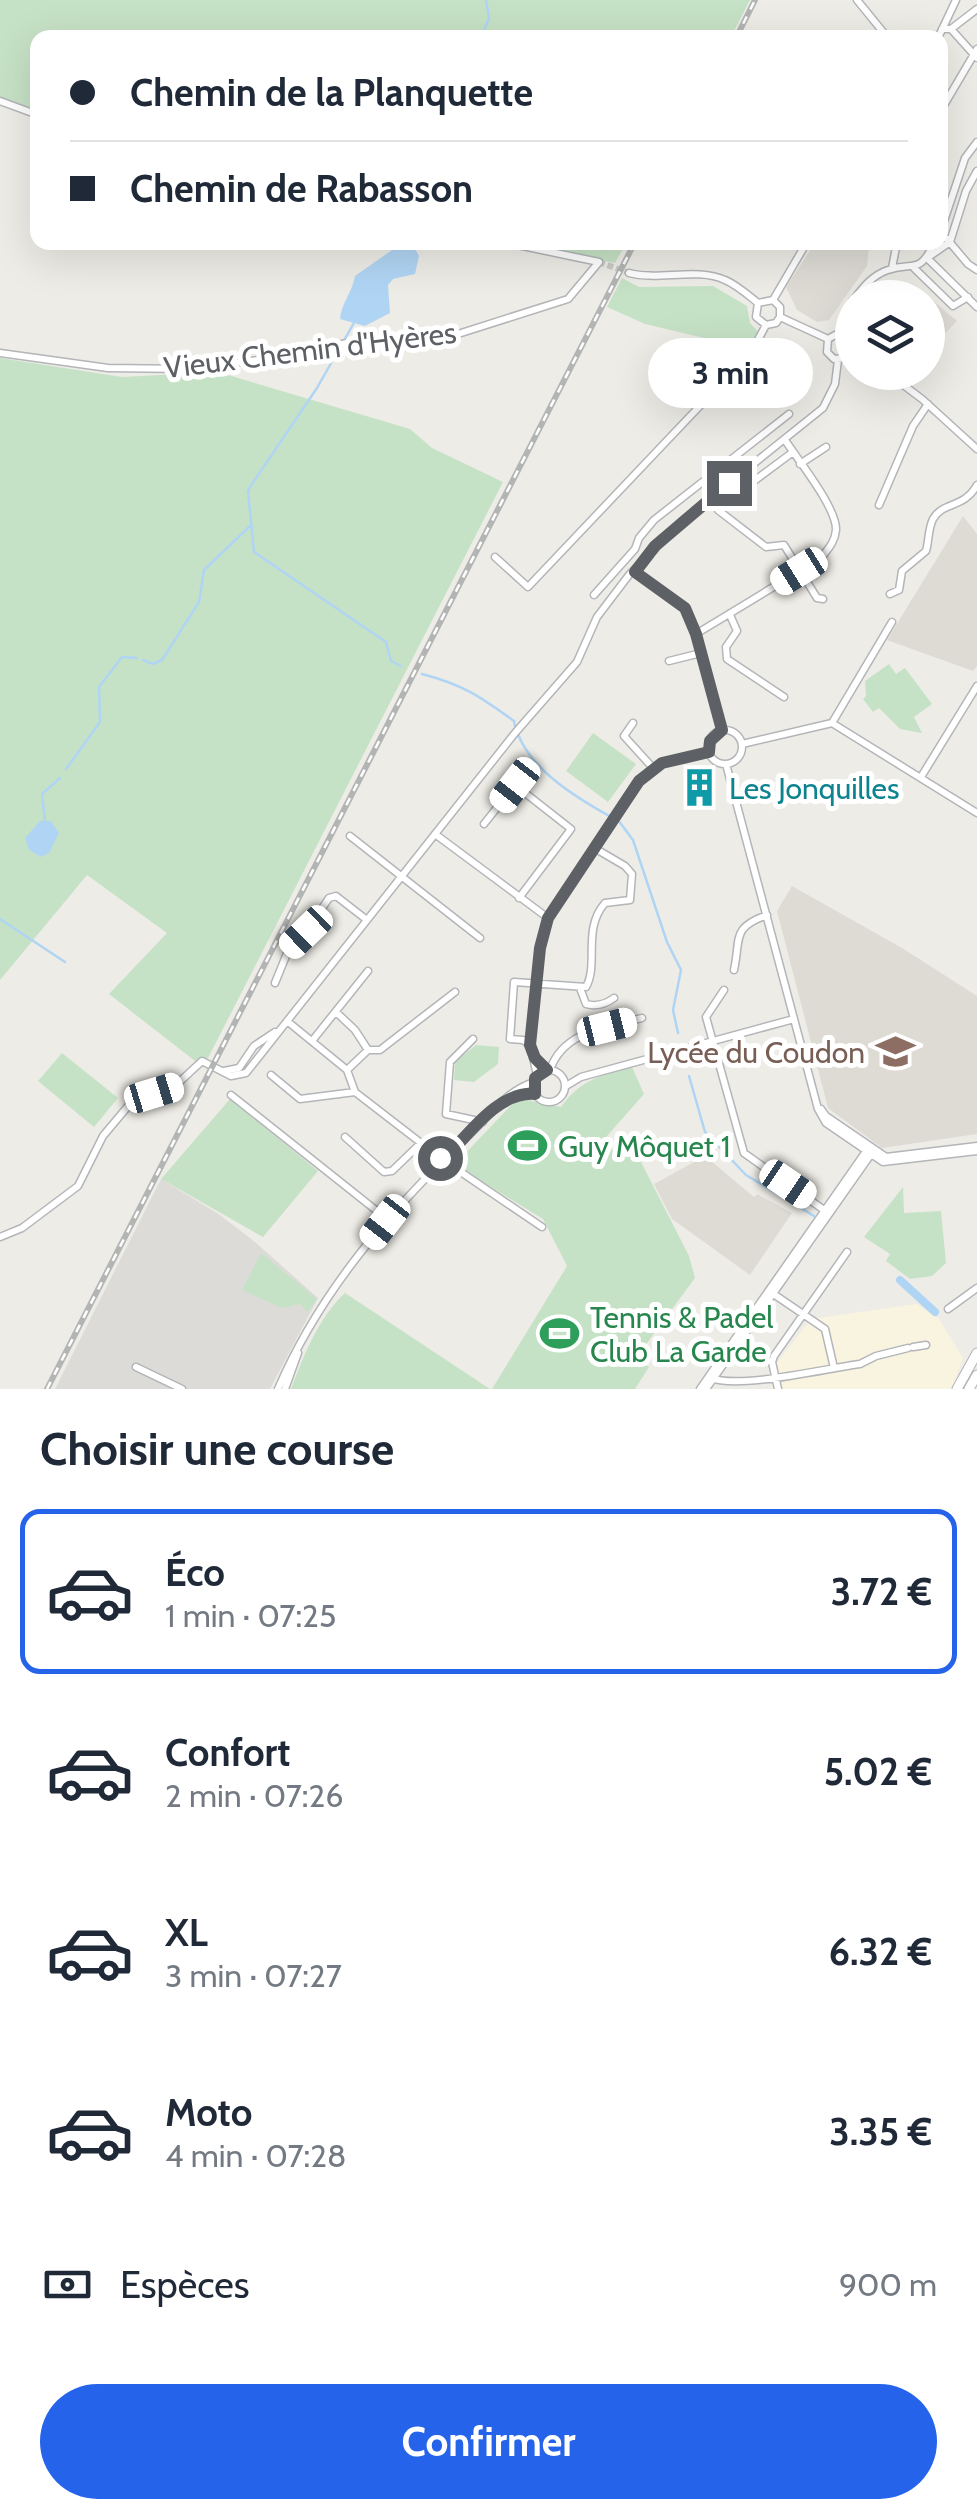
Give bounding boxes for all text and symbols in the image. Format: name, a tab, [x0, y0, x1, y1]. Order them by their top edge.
text: Chemin de la Planquette	[130, 69, 533, 116]
text: Chemin de Rabasson	[130, 165, 473, 212]
map controls	[835, 280, 945, 390]
button: layers	[835, 280, 945, 390]
street label: Vieux Chemin d'Hyères	[162, 314, 458, 386]
callout: 3 min	[646, 338, 812, 408]
text: 3 min	[692, 353, 769, 392]
route end	[707, 461, 752, 506]
car	[766, 542, 832, 600]
car	[485, 752, 545, 818]
building icon: Les Jonquilles	[678, 767, 720, 809]
place label: Les Jonquilles	[729, 770, 899, 807]
car	[274, 900, 338, 964]
car	[574, 1005, 640, 1049]
school or university icon: Lycée du Coudon	[874, 1031, 916, 1073]
place label: Lycée du Coudon	[647, 1034, 865, 1071]
car	[121, 1070, 187, 1116]
sports icon: Guy Môquet 1	[507, 1125, 549, 1167]
place label: Guy Môquet 1	[558, 1128, 731, 1165]
route start	[418, 1136, 463, 1181]
car	[755, 1155, 821, 1213]
car	[355, 1189, 415, 1255]
place label: Tennis & Padel Club La Garde	[590, 1299, 773, 1370]
sports icon: Tennis & Padel Club La Garde	[539, 1313, 581, 1355]
text: Choisir une course	[40, 1422, 394, 1476]
icon: car	[45, 1547, 135, 1637]
text: Éco	[165, 1549, 225, 1596]
text: 3.72 €	[831, 1568, 932, 1615]
text: 1 min · 07:25	[165, 1596, 336, 1635]
icon: car	[45, 1727, 135, 1817]
text: Confort	[165, 1729, 290, 1776]
text: 5.02 €	[824, 1748, 932, 1795]
text: 2 min · 07:26	[165, 1776, 343, 1815]
icon: car	[45, 1907, 135, 1997]
text: XL	[165, 1909, 208, 1956]
text: 6.32 €	[829, 1928, 932, 1975]
text: 3 min · 07:27	[165, 1956, 342, 1995]
icon: car	[45, 2087, 135, 2177]
text: Moto	[165, 2089, 252, 2136]
text: 3.35 €	[829, 2108, 932, 2155]
text: 4 min · 07:28	[165, 2136, 346, 2175]
icon: cash	[40, 2257, 95, 2312]
text: Espèces	[120, 2261, 249, 2308]
text: 900 m	[839, 2265, 937, 2304]
button: Confirmer	[40, 2384, 937, 2499]

